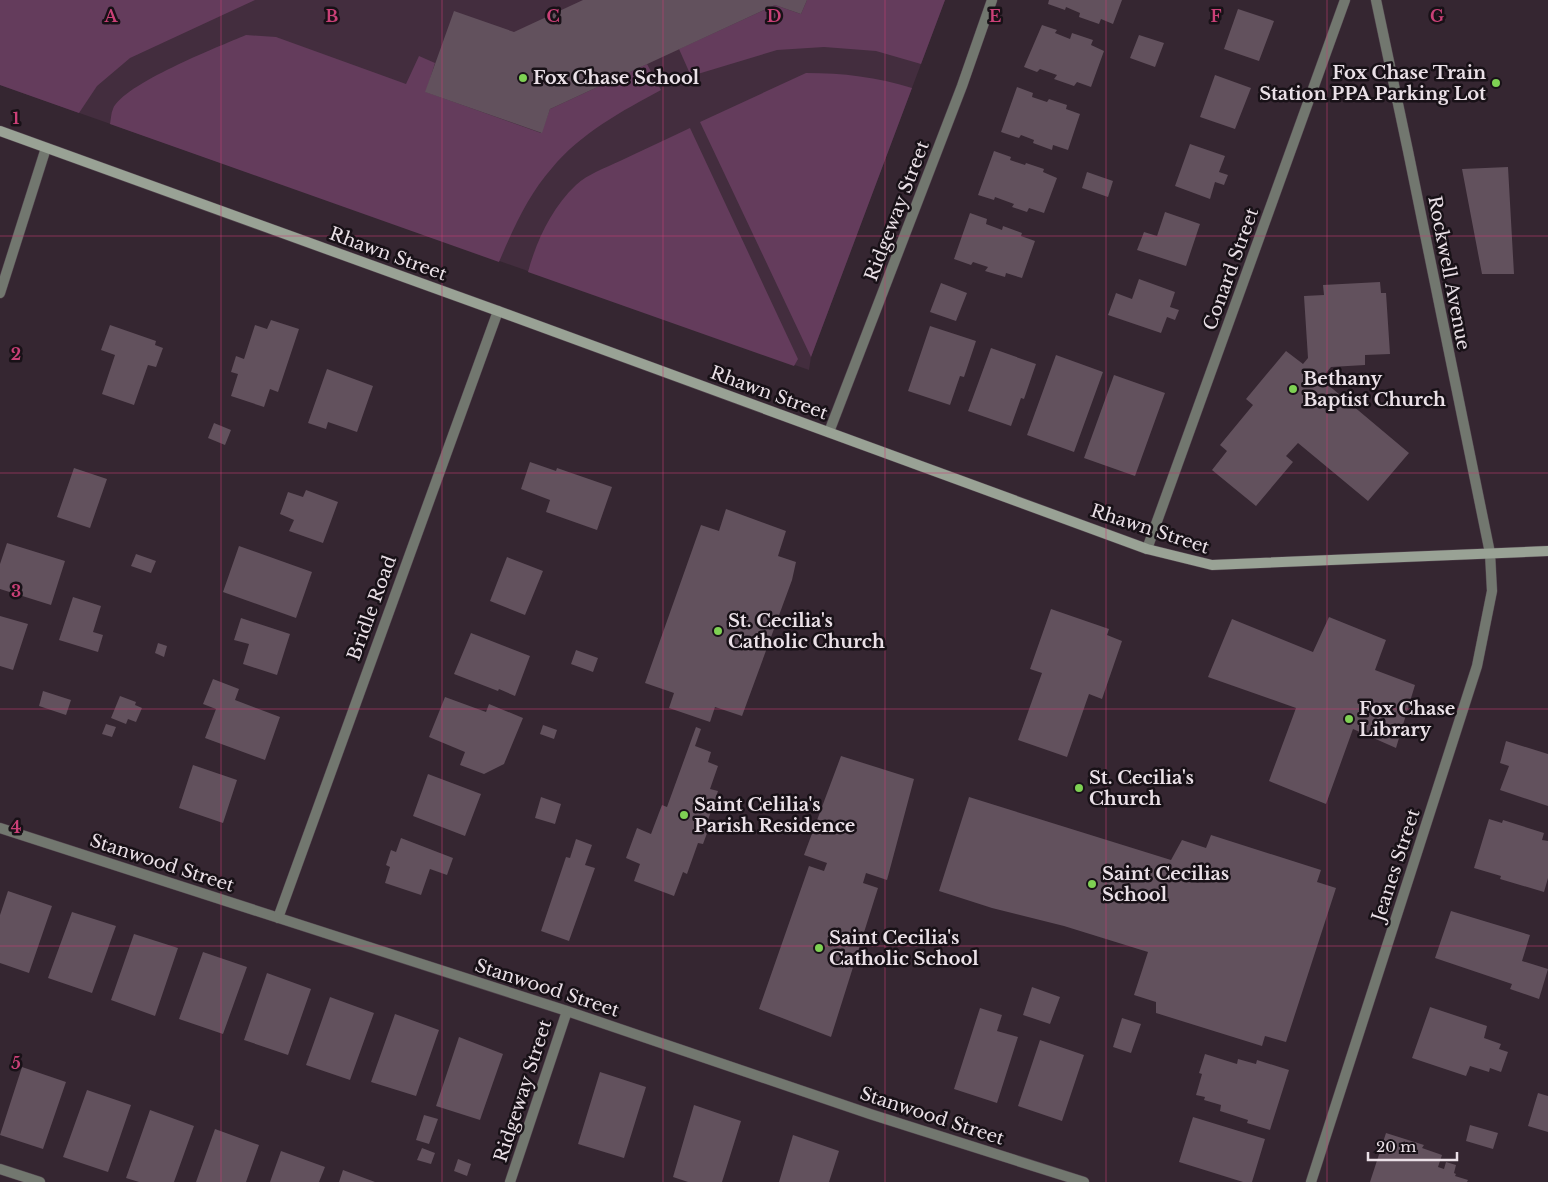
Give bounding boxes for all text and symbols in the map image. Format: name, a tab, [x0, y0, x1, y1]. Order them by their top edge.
text: A	[104, 6, 119, 26]
text: B	[326, 6, 339, 26]
text: C	[546, 6, 560, 26]
text: D	[767, 6, 781, 26]
text: E	[989, 6, 1001, 26]
text: F	[1210, 6, 1222, 26]
text: G	[1430, 6, 1444, 26]
place label: Fox Chase Train Station PPA Parking Lot	[1259, 62, 1486, 105]
place label: Fox Chase School	[533, 67, 700, 89]
marker: Fox Chase School	[517, 72, 529, 84]
marker: Fox Chase Train Station PPA Parking Lot	[1490, 77, 1502, 89]
text: 1	[13, 108, 20, 128]
street label: Ridgeway Street	[860, 138, 934, 284]
street label: Rockwell Avenue	[1423, 194, 1475, 352]
street label: Conard Street	[1199, 205, 1263, 333]
street label: Rhawn Street	[326, 223, 450, 285]
text: 2	[11, 344, 21, 364]
street label: Rhawn Street	[707, 362, 831, 424]
place label: Bethany Baptist Church	[1303, 368, 1446, 411]
marker: Bethany Baptist Church	[1287, 383, 1299, 395]
street label: Rhawn Street	[1088, 499, 1212, 559]
street label: Bridle Road	[343, 553, 401, 663]
text: 3	[11, 581, 21, 601]
place label: St. Cecilia's Catholic Church	[728, 610, 885, 653]
marker: St. Cecilia's Catholic Church	[712, 625, 724, 637]
place label: Fox Chase Library	[1359, 698, 1455, 741]
marker: Fox Chase Library	[1343, 713, 1355, 725]
place label: St. Cecilia's Church	[1089, 767, 1194, 810]
marker: St. Cecilia's Church	[1073, 782, 1085, 794]
place label: Saint Celilia's Parish Residence	[694, 794, 855, 837]
street label: Jeanes Street	[1367, 806, 1425, 926]
marker: Saint Celilia's Parish Residence	[678, 809, 690, 821]
text: 4	[11, 817, 21, 837]
street label: Stanwood Street	[87, 829, 237, 897]
place label: Saint Cecilias School	[1102, 863, 1229, 906]
marker: Saint Cecilias School	[1086, 878, 1098, 890]
place label: Saint Cecilia's Catholic School	[829, 927, 979, 970]
marker: Saint Cecilia's Catholic School	[813, 942, 825, 954]
street label: Stanwood Street	[472, 954, 622, 1022]
street label: Ridgeway Street	[490, 1017, 556, 1165]
text: 5	[11, 1053, 21, 1073]
street label: Stanwood Street	[857, 1082, 1007, 1150]
scale bar	[1368, 1130, 1457, 1162]
text: 20 m	[1376, 1137, 1416, 1156]

